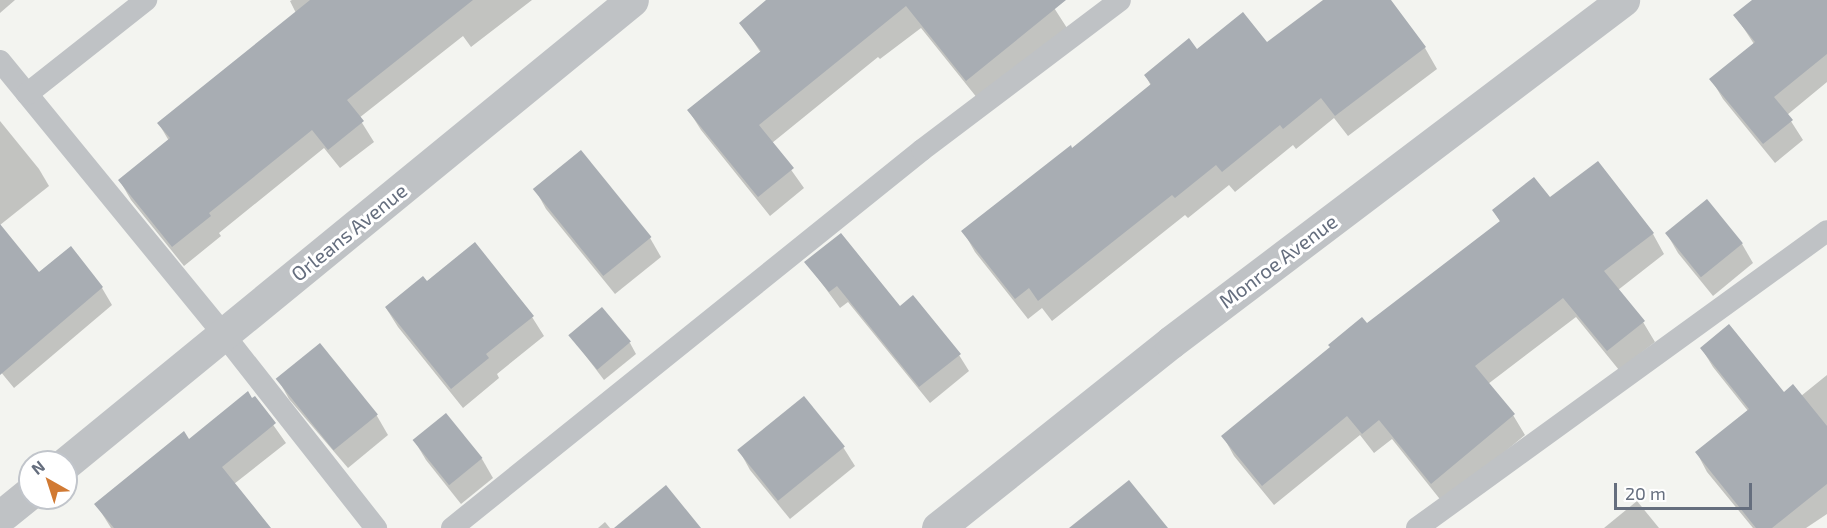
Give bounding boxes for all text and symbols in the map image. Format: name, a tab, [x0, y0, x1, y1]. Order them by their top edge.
street label: Orleans Avenue	[286, 178, 412, 286]
street label: Monroe Avenue	[1214, 209, 1342, 313]
north arrow	[18, 450, 78, 510]
text: N	[27, 456, 48, 478]
scale bar	[1617, 471, 1755, 509]
text: 20 m	[1625, 482, 1666, 504]

